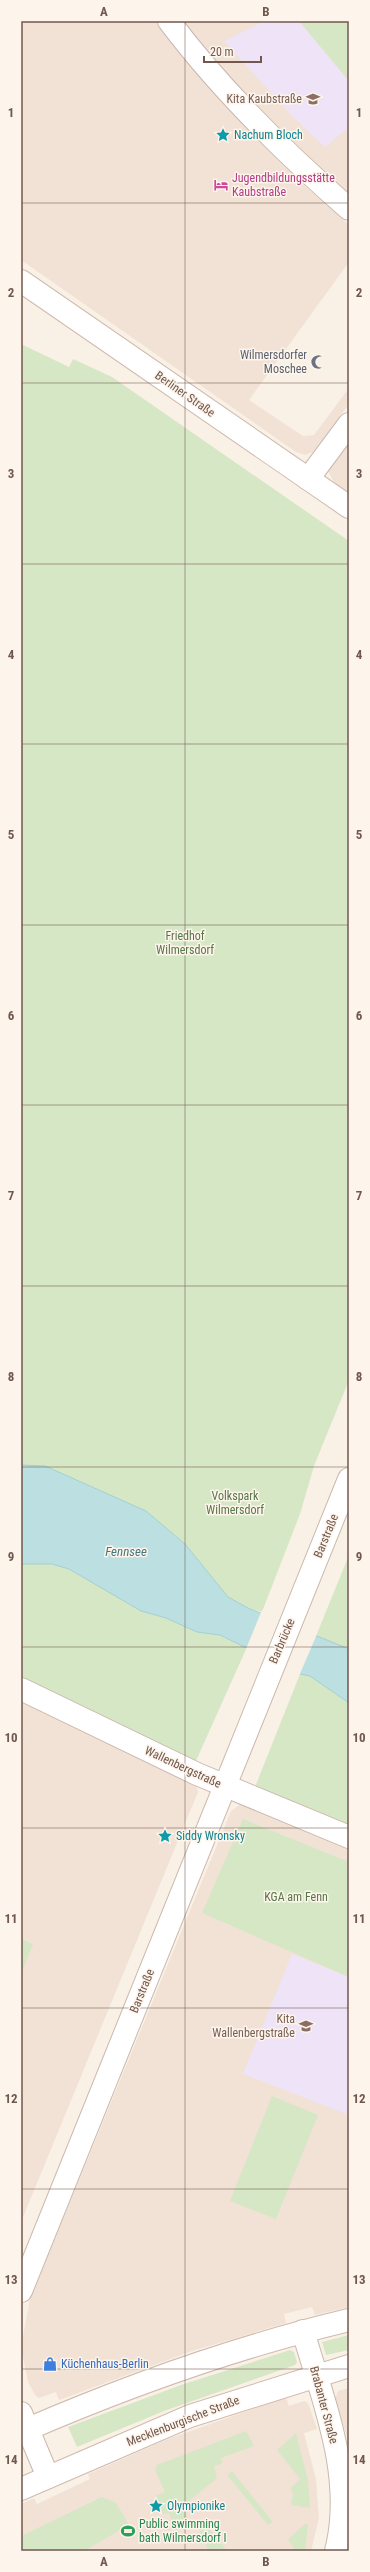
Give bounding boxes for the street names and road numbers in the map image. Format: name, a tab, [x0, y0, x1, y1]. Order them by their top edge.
street label: Berliner Straße	[152, 368, 218, 420]
street label: Barstraße	[311, 1512, 341, 1560]
street label: Barbrücke	[266, 1616, 298, 1666]
street label: Wallenbergstraße	[143, 1743, 224, 1791]
street label: Barstraße	[127, 1967, 157, 2015]
street label: Brabanter Straße	[307, 2365, 341, 2446]
street label: Mecklenburgische Straße	[125, 2393, 242, 2449]

